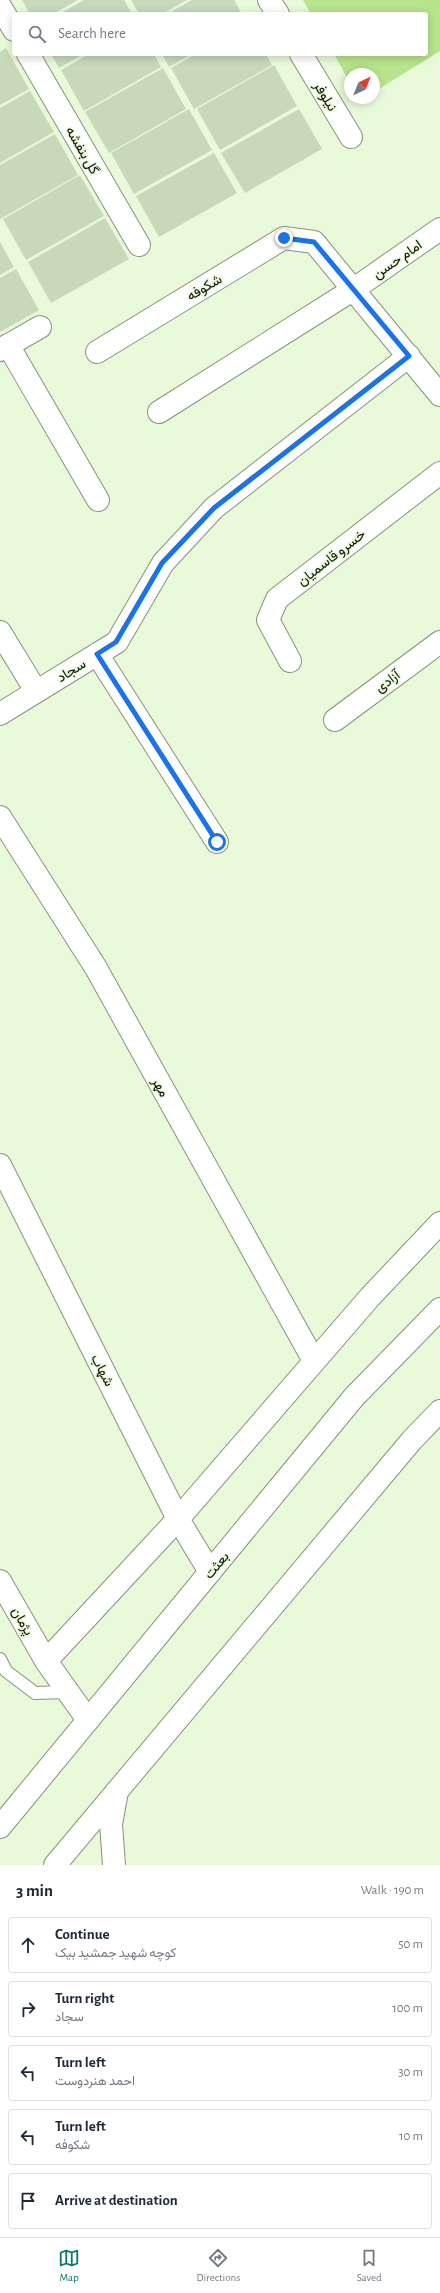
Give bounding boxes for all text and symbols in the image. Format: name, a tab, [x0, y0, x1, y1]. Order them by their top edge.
search box	[12, 12, 428, 56]
icon: search	[26, 23, 48, 45]
text: Search here	[58, 26, 126, 41]
north arrow	[344, 68, 380, 104]
street label: نیلوفر	[310, 79, 339, 114]
street label: گل بنفشه	[62, 124, 102, 177]
route end	[275, 229, 293, 247]
street label: امام حسن	[370, 238, 425, 283]
street label: شکوفه	[185, 272, 225, 305]
street label: خسرو قاسمیان	[295, 527, 369, 589]
street label: سجاد	[55, 657, 89, 686]
street label: آزادی	[372, 666, 405, 696]
route start	[208, 833, 226, 851]
street label: مهر	[148, 1075, 171, 1100]
street label: شهاب	[87, 1352, 116, 1389]
street label: بعثت	[202, 1550, 233, 1582]
street label: پژمان	[7, 1605, 36, 1639]
text: 3 min	[16, 1882, 53, 1899]
text: Walk · 190 m	[361, 1884, 424, 1897]
text: Continue	[55, 1927, 110, 1942]
icon: ahead	[17, 1934, 39, 1956]
text: 50 m	[398, 1938, 423, 1951]
text: کوچه شهید جمشید بیک	[55, 1947, 176, 1960]
text: Turn right	[55, 1991, 114, 2006]
icon: right	[17, 1998, 39, 2020]
text: 100 m	[392, 2002, 423, 2015]
text: سجاد	[55, 2011, 84, 2024]
text: Turn left	[55, 2055, 106, 2070]
icon: left	[17, 2062, 39, 2084]
text: 30 m	[398, 2066, 423, 2079]
text: احمد هنردوست	[55, 2075, 135, 2088]
text: Turn left	[55, 2119, 106, 2134]
icon: left	[17, 2126, 39, 2148]
text: 10 m	[399, 2130, 423, 2143]
text: شکوفه	[55, 2139, 90, 2152]
icon: arrive	[17, 2190, 39, 2212]
text: Arrive at destination	[55, 2193, 178, 2208]
tab: Map	[58, 2247, 80, 2284]
tab: Directions	[196, 2247, 240, 2284]
tab: Saved	[357, 2247, 382, 2284]

